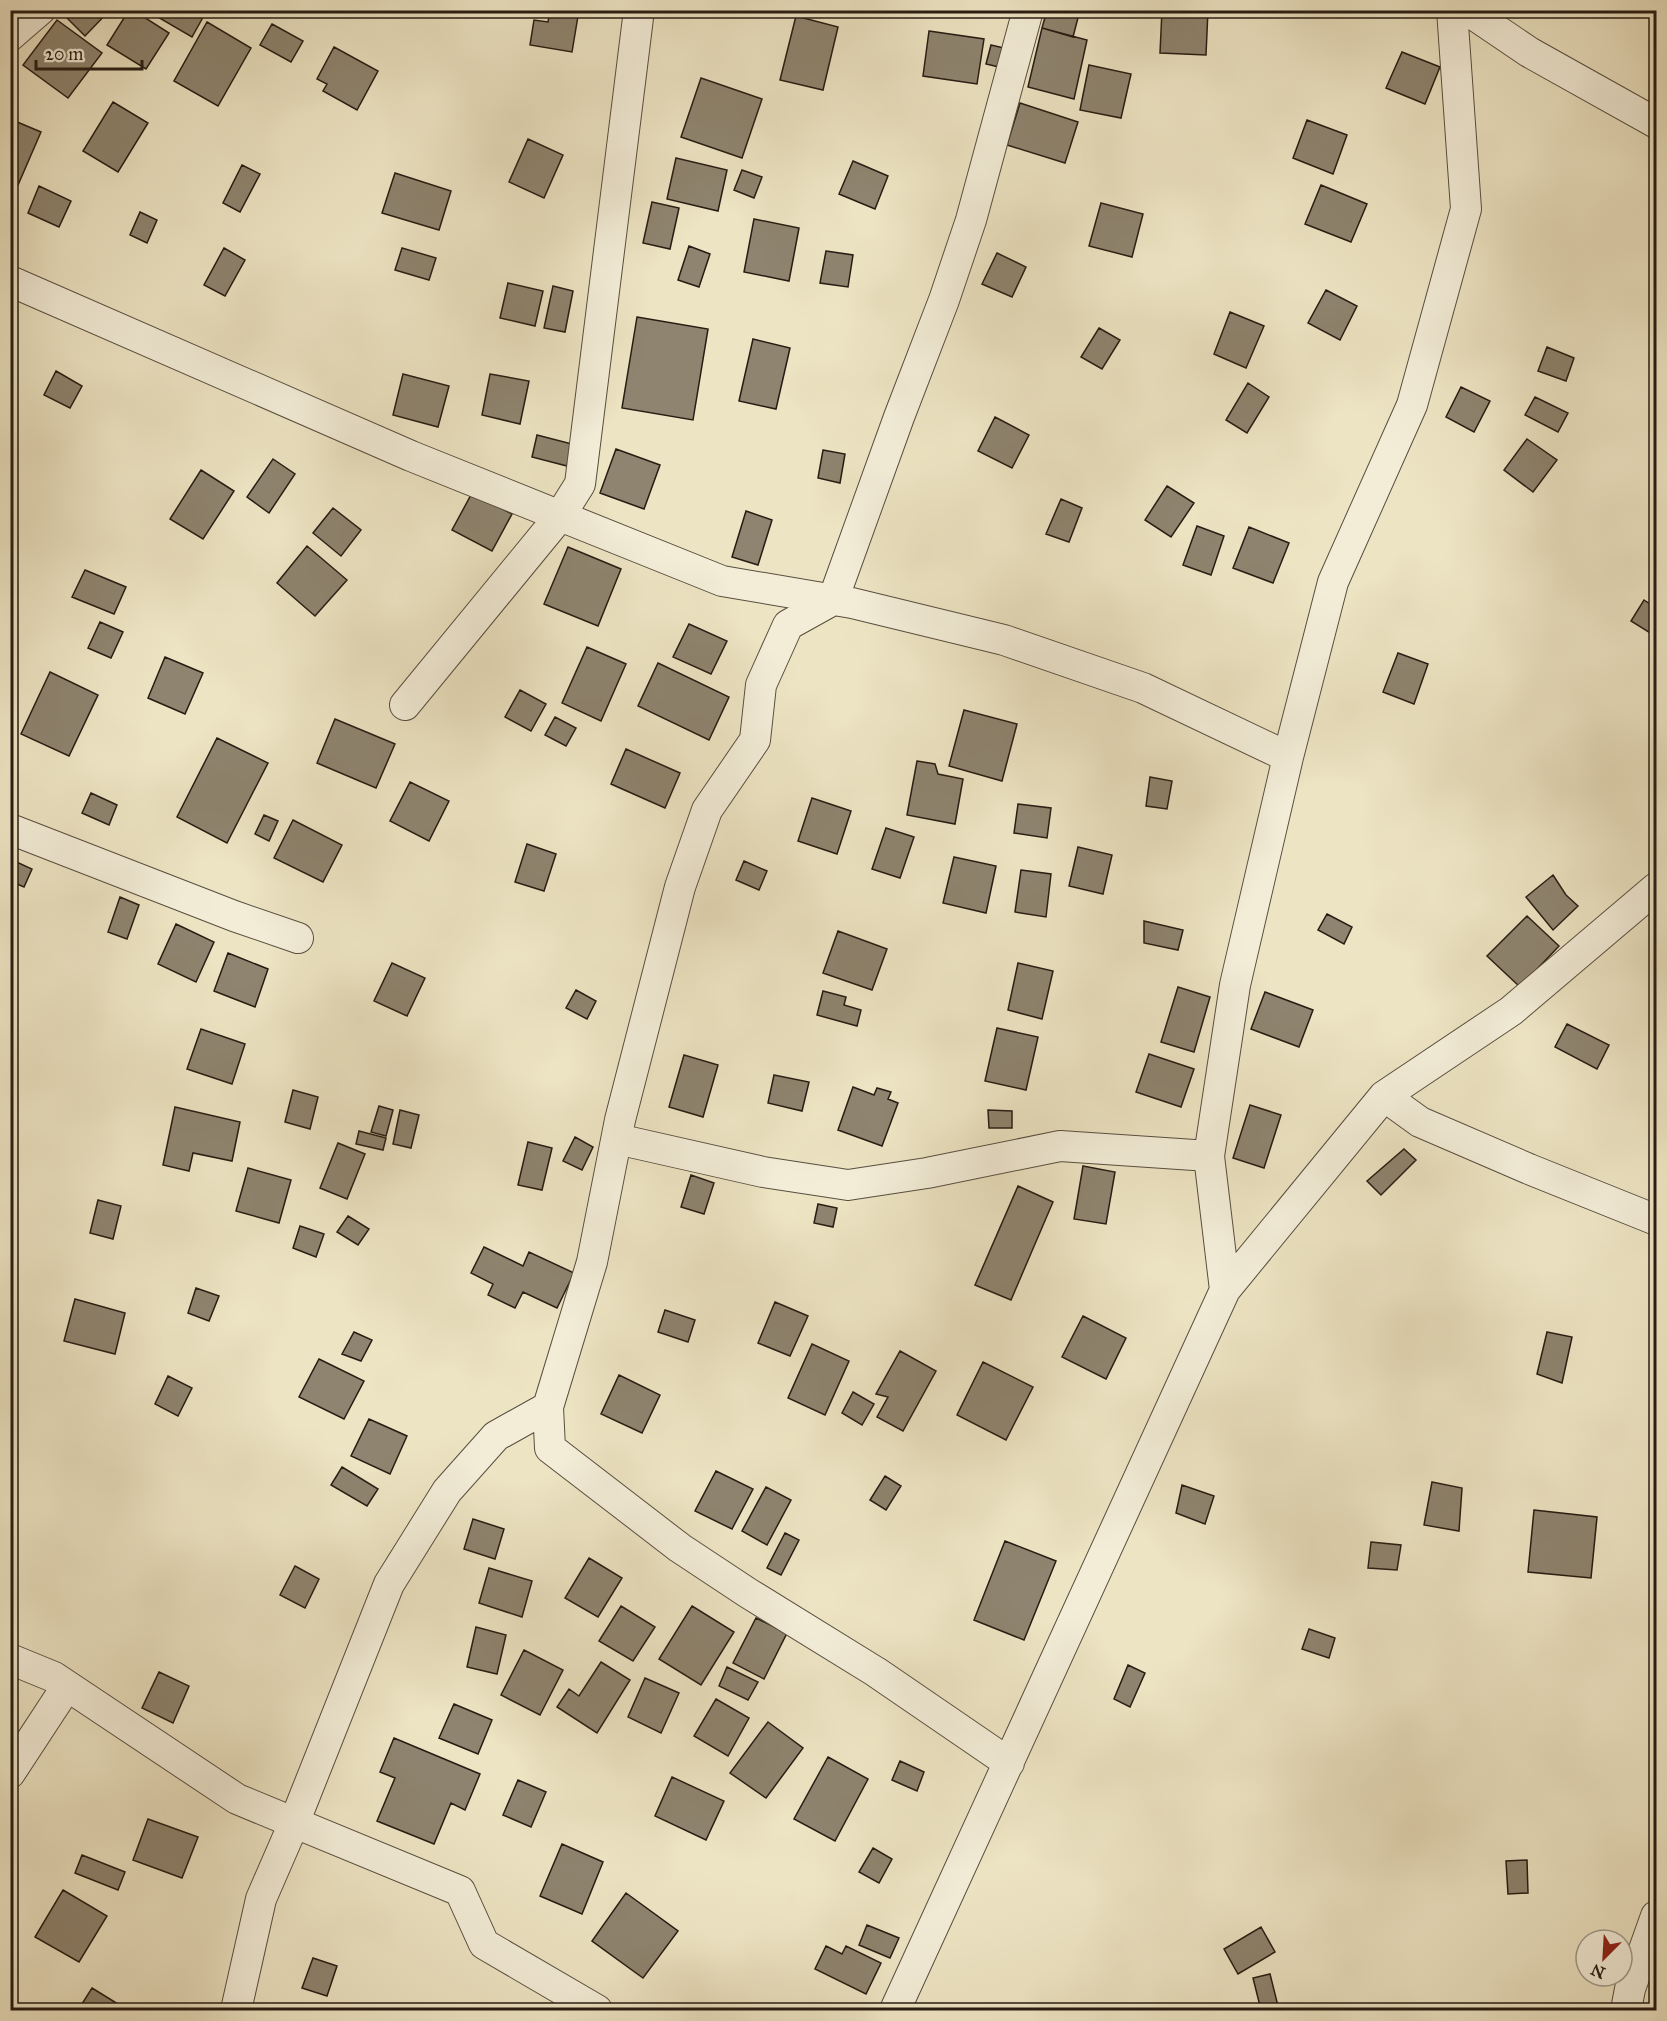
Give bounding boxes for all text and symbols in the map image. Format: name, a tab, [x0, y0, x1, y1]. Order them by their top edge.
scale bar	[36, 33, 142, 71]
text: 20 m	[45, 43, 83, 65]
north arrow	[1574, 1928, 1634, 1988]
text: N	[1588, 1960, 1608, 1983]

